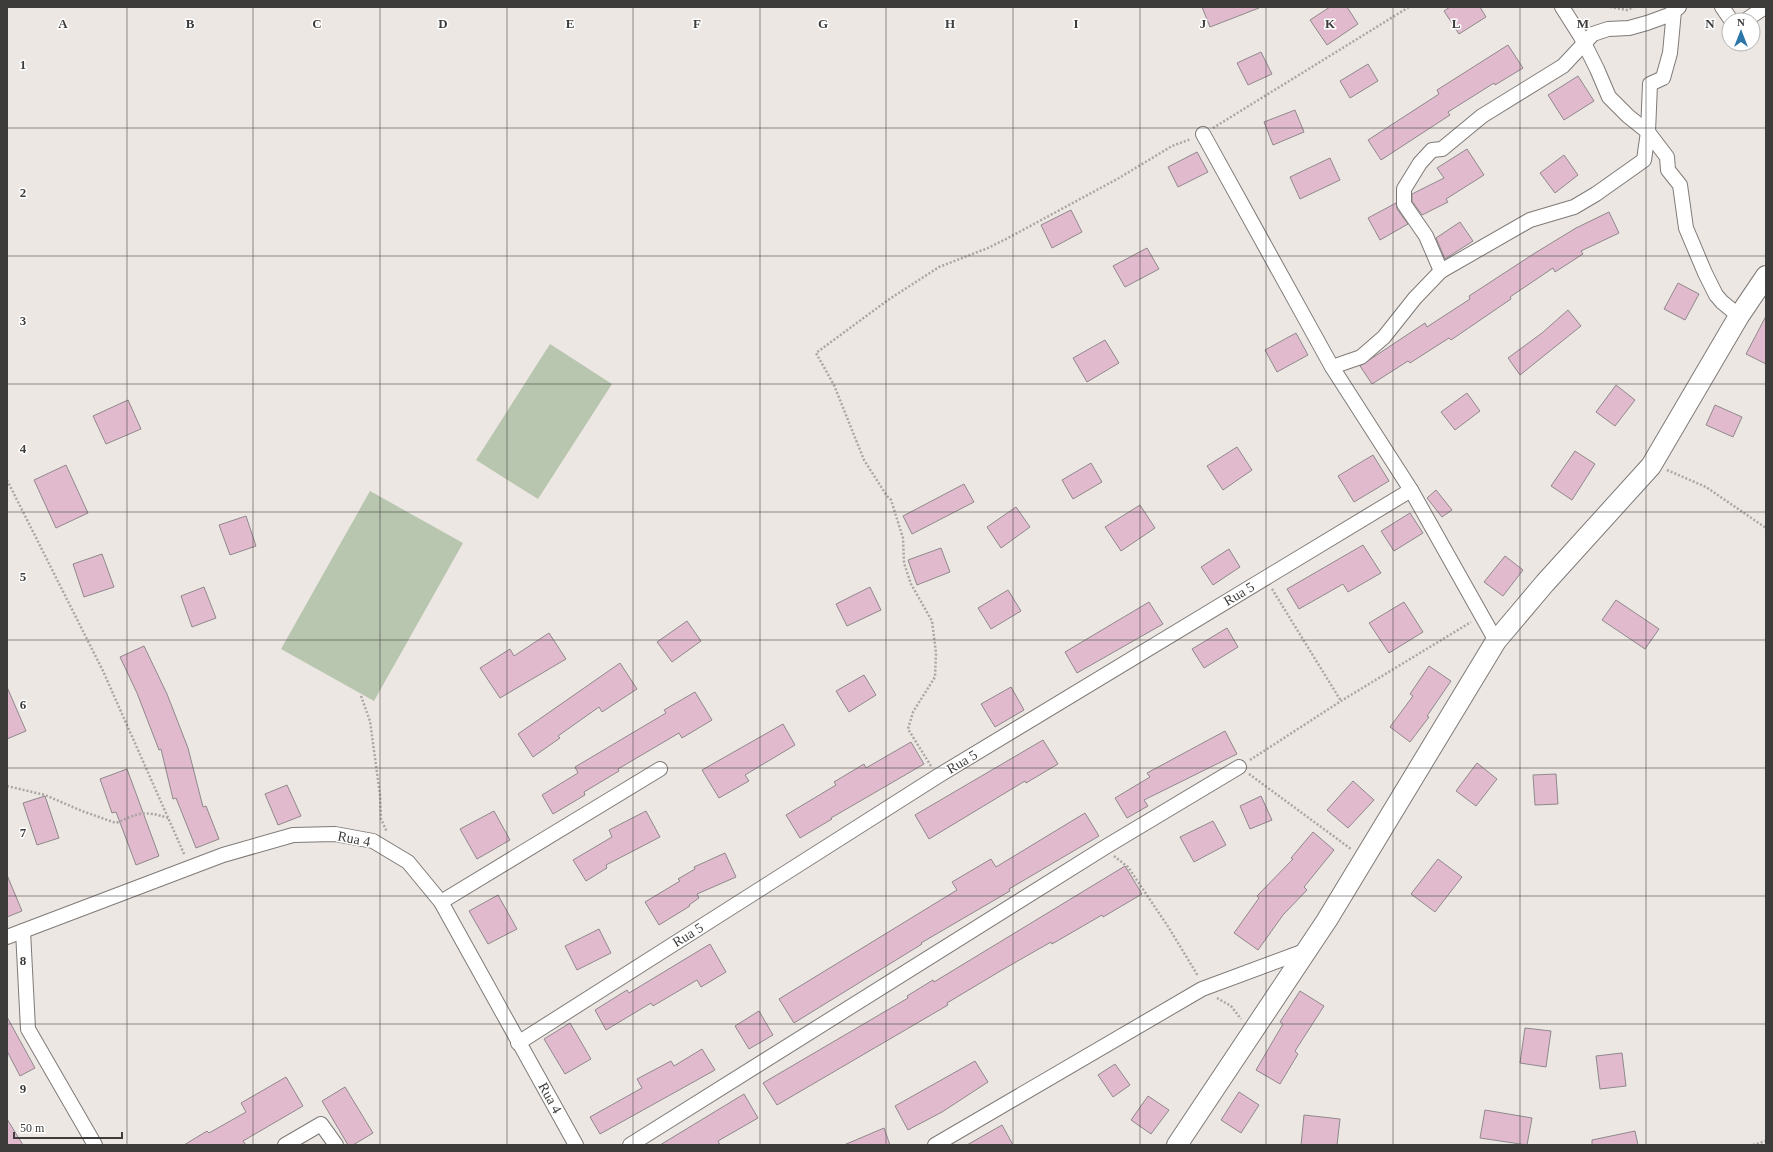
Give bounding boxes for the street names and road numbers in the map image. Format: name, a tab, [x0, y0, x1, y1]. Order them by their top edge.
street label: Rua 5	[1221, 579, 1257, 609]
street label: Rua 5	[944, 747, 980, 777]
street label: Rua 4	[336, 828, 372, 850]
street label: Rua 5	[670, 920, 706, 950]
street label: Rua 4	[535, 1080, 565, 1116]

